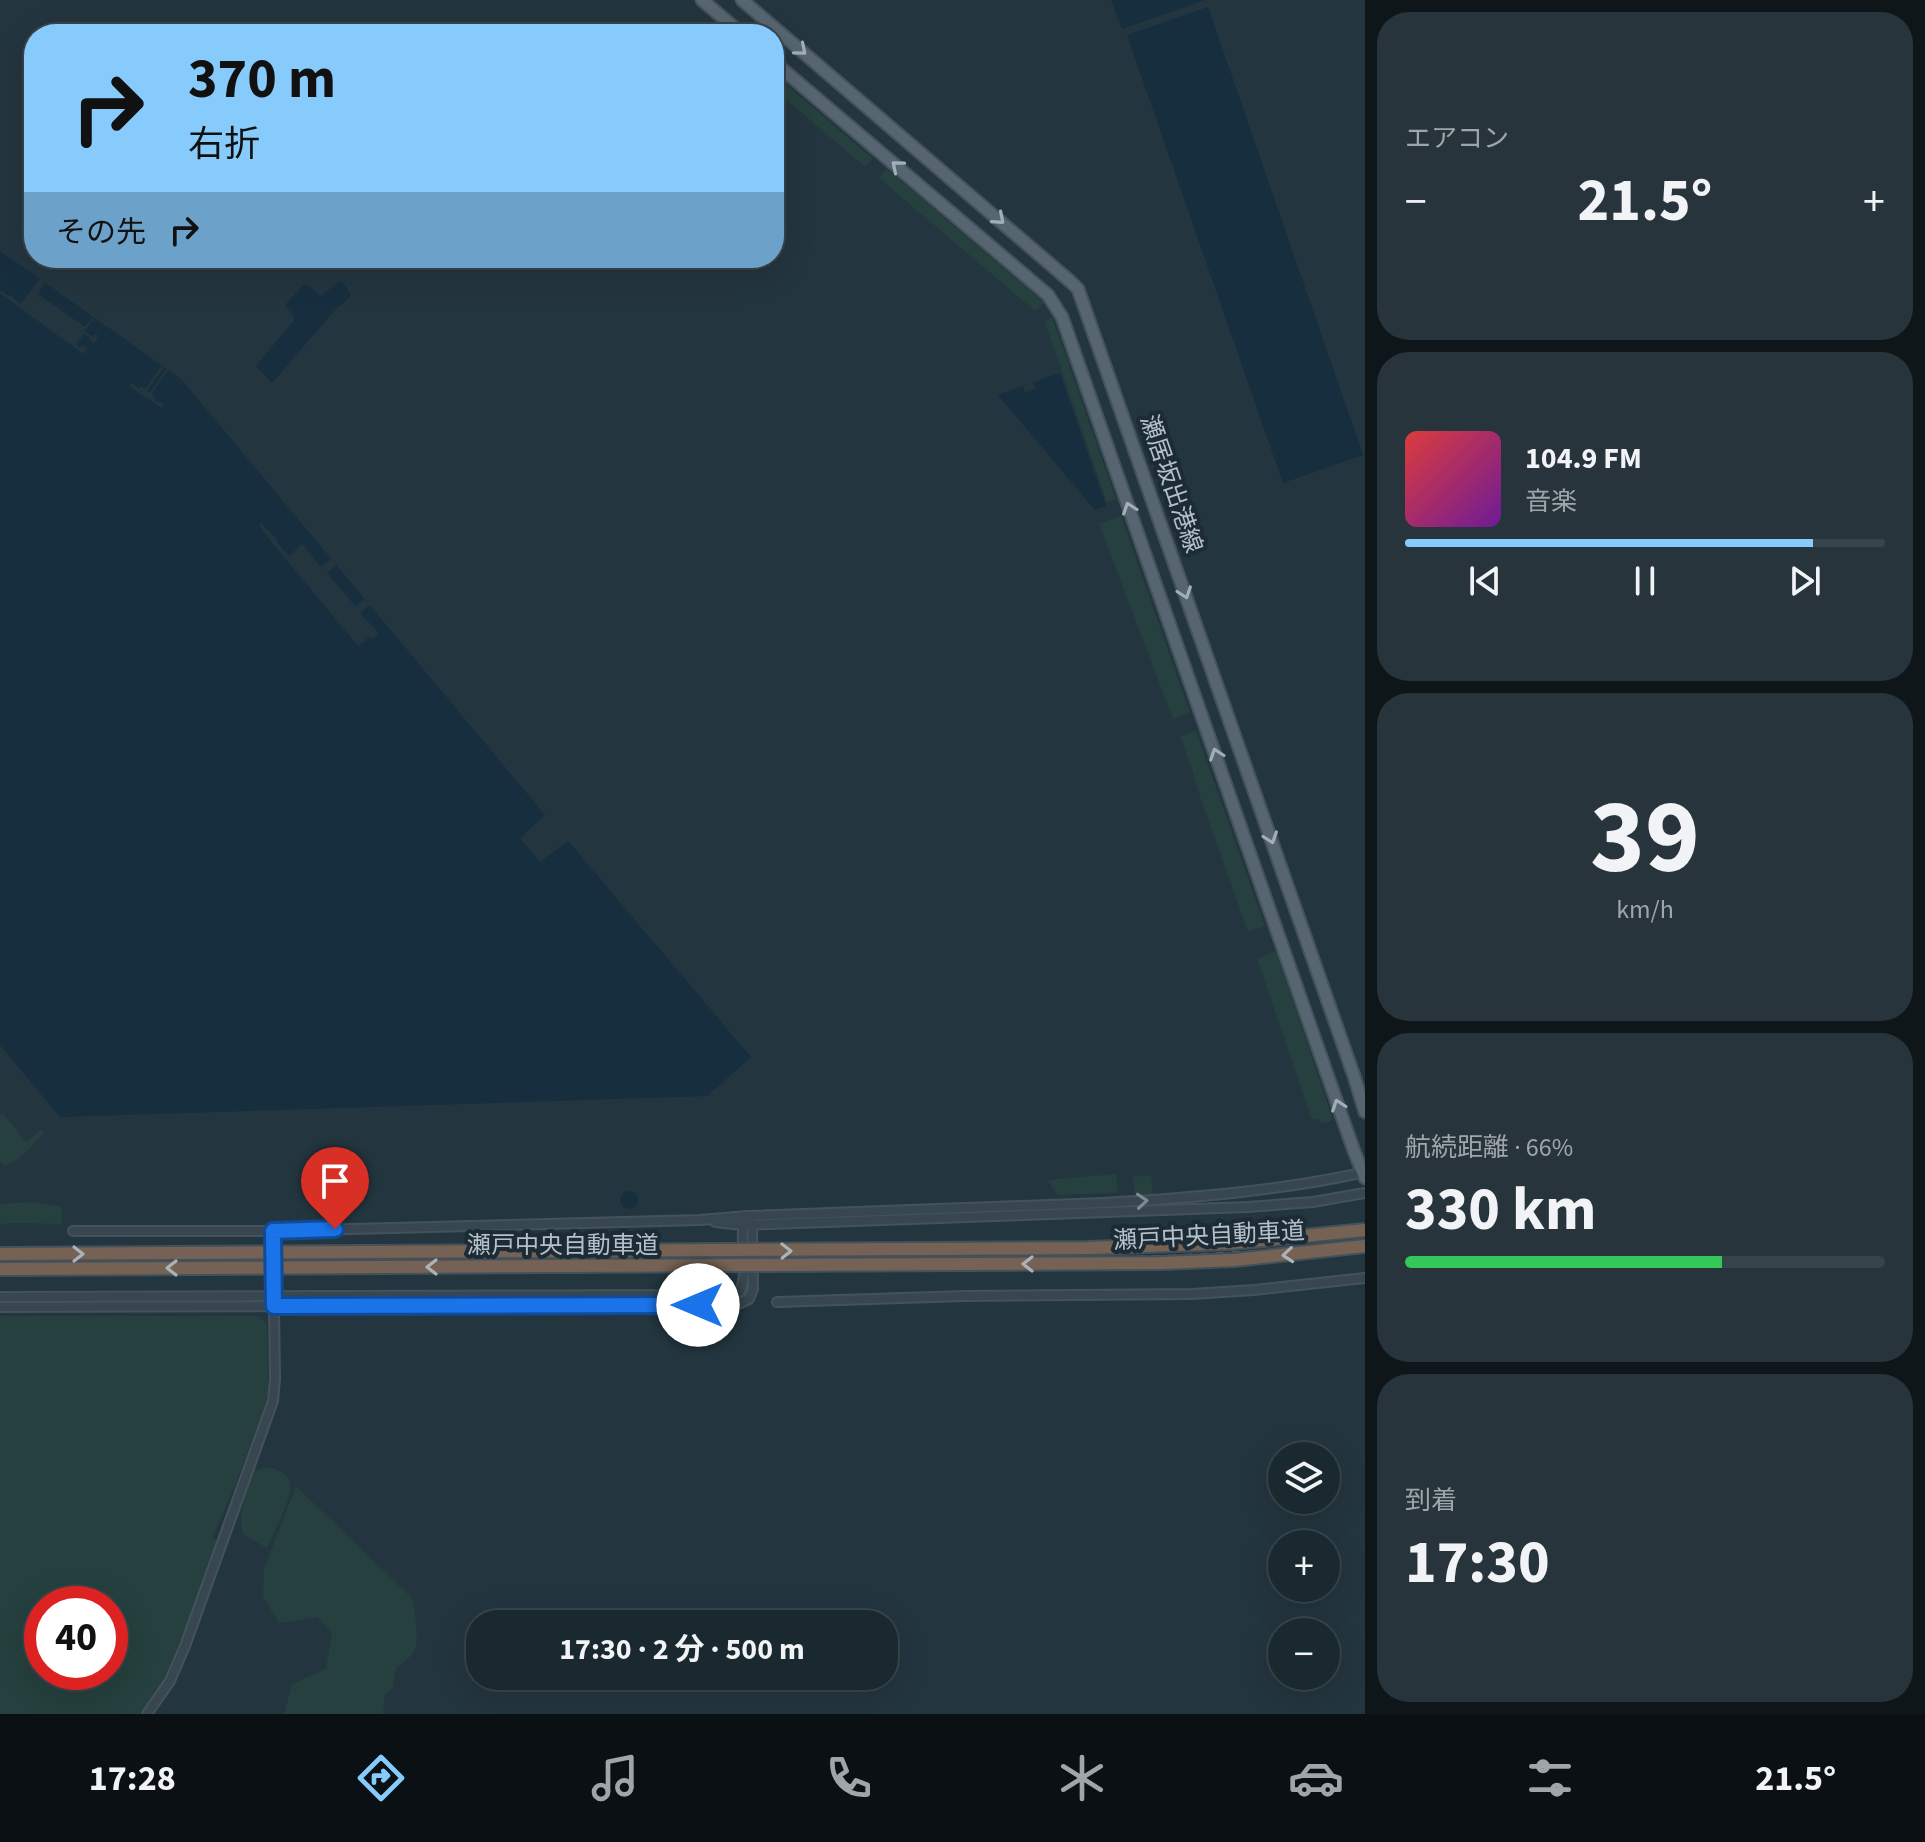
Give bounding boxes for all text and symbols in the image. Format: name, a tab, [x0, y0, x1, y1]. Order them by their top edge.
text: 370 m	[188, 40, 336, 119]
one-way arrow	[792, 40, 806, 55]
icon: right	[56, 56, 160, 160]
text: 右折	[188, 119, 260, 170]
text: エアコン	[1405, 120, 1509, 157]
text: 21.5°	[1578, 159, 1712, 244]
one-way arrow	[891, 161, 906, 176]
text: −	[1405, 171, 1427, 234]
text: +	[1863, 171, 1885, 234]
icon: right	[162, 208, 206, 252]
one-way arrow	[989, 209, 1004, 224]
text: その先	[56, 211, 146, 254]
street label: 瀬居坂出港線	[1131, 410, 1211, 558]
text: 104.9 FM	[1525, 437, 1642, 480]
text: 音楽	[1525, 483, 1577, 520]
one-way arrow	[1123, 502, 1139, 516]
icon: previous	[1463, 559, 1507, 603]
icon: pause	[1623, 559, 1667, 603]
icon: next	[1783, 559, 1827, 603]
one-way arrow	[1176, 585, 1192, 599]
one-way arrow	[1209, 748, 1225, 762]
text: 39	[1590, 765, 1700, 913]
one-way arrow	[1261, 831, 1277, 845]
text: km/h	[1616, 891, 1674, 928]
one-way arrow	[1331, 1099, 1347, 1113]
text: 航続距離 · 66%	[1405, 1129, 1573, 1166]
pin	[301, 1147, 369, 1229]
icon: arrive	[313, 1159, 357, 1203]
text: 330 km	[1405, 1168, 1596, 1253]
one-way arrow	[1136, 1193, 1149, 1210]
street label: 瀬戸中央自動車道	[1112, 1213, 1306, 1259]
street label: 瀬戸中央自動車道	[467, 1228, 659, 1263]
one-way arrow	[780, 1242, 793, 1260]
one-way arrow	[72, 1245, 85, 1263]
one-way arrow	[1281, 1246, 1294, 1263]
one-way arrow	[1021, 1255, 1034, 1273]
one-way arrow	[425, 1258, 438, 1276]
one-way arrow	[165, 1259, 178, 1277]
position arrow	[656, 1263, 740, 1347]
map controls	[1268, 1442, 1340, 1690]
button: layers	[1268, 1442, 1340, 1514]
text: 到着	[1405, 1482, 1457, 1519]
text: 17:30	[1405, 1521, 1550, 1606]
button: +	[1268, 1530, 1340, 1602]
speed limit sign: 40	[24, 1586, 128, 1690]
button: −	[1268, 1618, 1340, 1690]
text: 17:30 · 2 分 · 500 m	[559, 1628, 805, 1671]
icon: directions	[353, 1750, 409, 1806]
icon: music	[587, 1750, 643, 1806]
icon: phone	[821, 1750, 877, 1806]
icon: climate	[1054, 1750, 1110, 1806]
icon: car	[1288, 1750, 1344, 1806]
icon: filters	[1522, 1750, 1578, 1806]
text: 17:28	[89, 1753, 176, 1804]
text: 21.5°	[1755, 1753, 1836, 1804]

